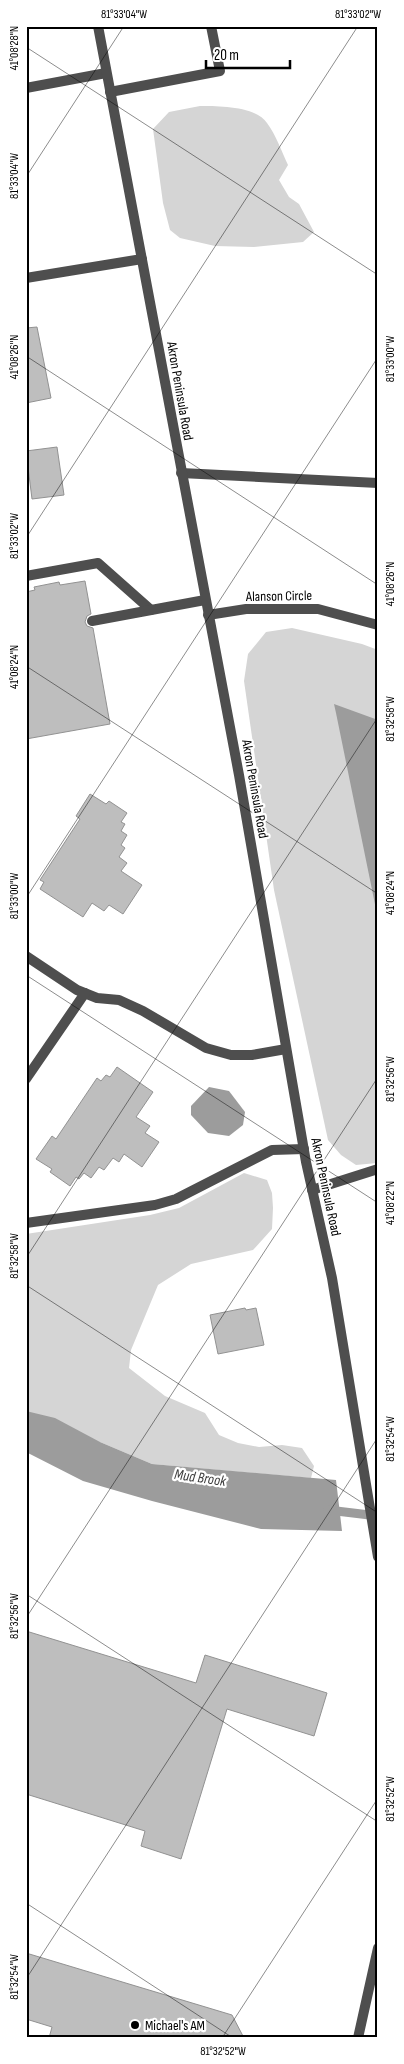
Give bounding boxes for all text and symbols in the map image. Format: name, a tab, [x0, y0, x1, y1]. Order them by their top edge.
text: 81°33'04"W	[101, 7, 147, 22]
text: 81°33'02"W	[335, 7, 381, 22]
text: 41°08'28"N	[7, 26, 22, 70]
scale bar	[206, 38, 290, 70]
text: 20 m	[214, 46, 239, 65]
text: 81°33'04"W	[7, 153, 22, 199]
text: 41°08'26"N	[7, 335, 22, 379]
text: 81°33'00"W	[383, 336, 398, 382]
street label: Akron Peninsula Road	[163, 339, 197, 442]
text: 81°33'02"W	[7, 513, 22, 559]
text: 41°08'26"N	[383, 562, 398, 606]
street label: Alanson Circle	[245, 587, 312, 605]
text: 41°08'24"N	[7, 645, 22, 689]
text: 81°32'58"W	[383, 696, 398, 742]
street label: Akron Peninsula Road	[238, 737, 272, 840]
text: 41°08'24"N	[383, 871, 398, 915]
text: 81°33'00"W	[7, 873, 22, 919]
text: 81°32'56"W	[383, 1056, 398, 1102]
street label: Akron Peninsula Road	[307, 1135, 345, 1238]
text: 41°08'22"N	[383, 1181, 398, 1225]
text: 81°32'58"W	[7, 1233, 22, 1279]
text: 81°32'54"W	[383, 1416, 398, 1462]
water label: Mud Brook	[173, 1465, 227, 1491]
text: 81°32'56"W	[7, 1593, 22, 1639]
text: 81°32'52"W	[383, 1776, 398, 1822]
text: 81°32'54"W	[7, 1954, 22, 2000]
place label: Michael's AM	[145, 2017, 205, 2034]
marker: Michael's AM	[129, 2019, 141, 2031]
text: 81°32'52"W	[200, 2044, 246, 2059]

